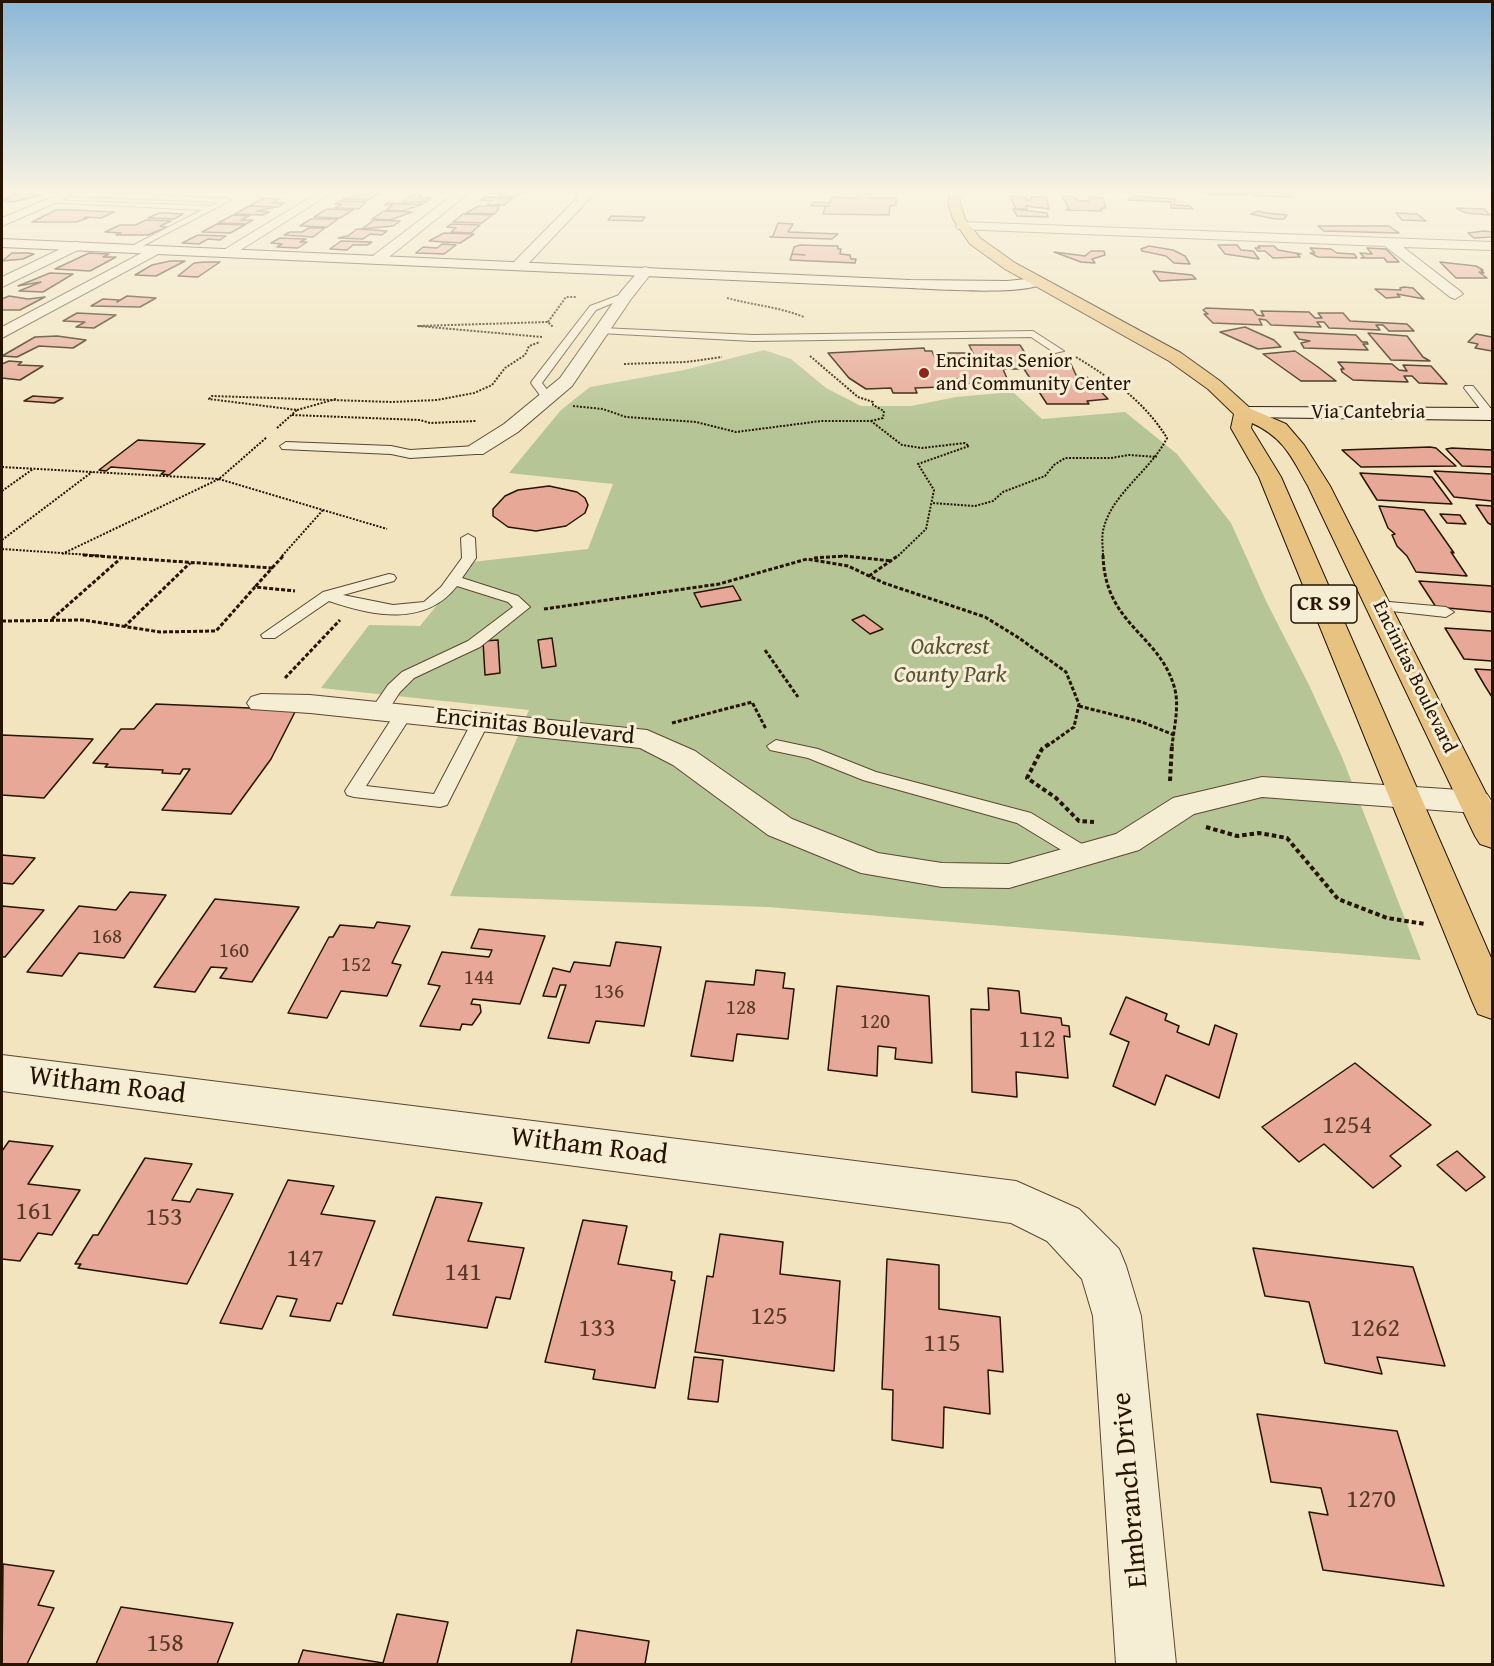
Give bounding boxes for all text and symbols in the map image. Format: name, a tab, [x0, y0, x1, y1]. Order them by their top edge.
place label: Encinitas Senior and Community Center	[936, 350, 1131, 397]
marker: Encinitas Senior and Community Center	[917, 366, 931, 380]
street label: Via Cantebria	[1311, 401, 1425, 425]
road number: CR S9	[1291, 585, 1357, 623]
street label: Encinitas Boulevard	[1367, 597, 1461, 757]
park label: Oakcrest County Park	[894, 634, 1006, 690]
street label: Encinitas Boulevard	[434, 702, 636, 752]
house number: 168	[92, 925, 122, 951]
house number: 160	[219, 939, 249, 965]
house number: 152	[341, 953, 371, 979]
house number: 144	[464, 966, 494, 992]
house number: 136	[594, 980, 624, 1006]
house number: 128	[726, 996, 756, 1022]
house number: 120	[860, 1010, 890, 1036]
house number: 112	[1018, 1024, 1056, 1056]
street label: Witham Road	[26, 1060, 188, 1112]
house number: 1254	[1322, 1110, 1372, 1142]
street label: Witham Road	[508, 1121, 670, 1173]
house number: 161	[15, 1196, 53, 1228]
house number: 153	[145, 1202, 183, 1234]
house number: 147	[286, 1243, 324, 1275]
house number: 141	[444, 1257, 482, 1289]
house number: 125	[750, 1301, 788, 1333]
house number: 133	[578, 1313, 616, 1345]
house number: 1262	[1350, 1313, 1400, 1345]
house number: 115	[923, 1328, 961, 1360]
street label: Elmbranch Drive	[1106, 1391, 1156, 1589]
house number: 1270	[1346, 1484, 1396, 1516]
house number: 158	[146, 1628, 184, 1660]

